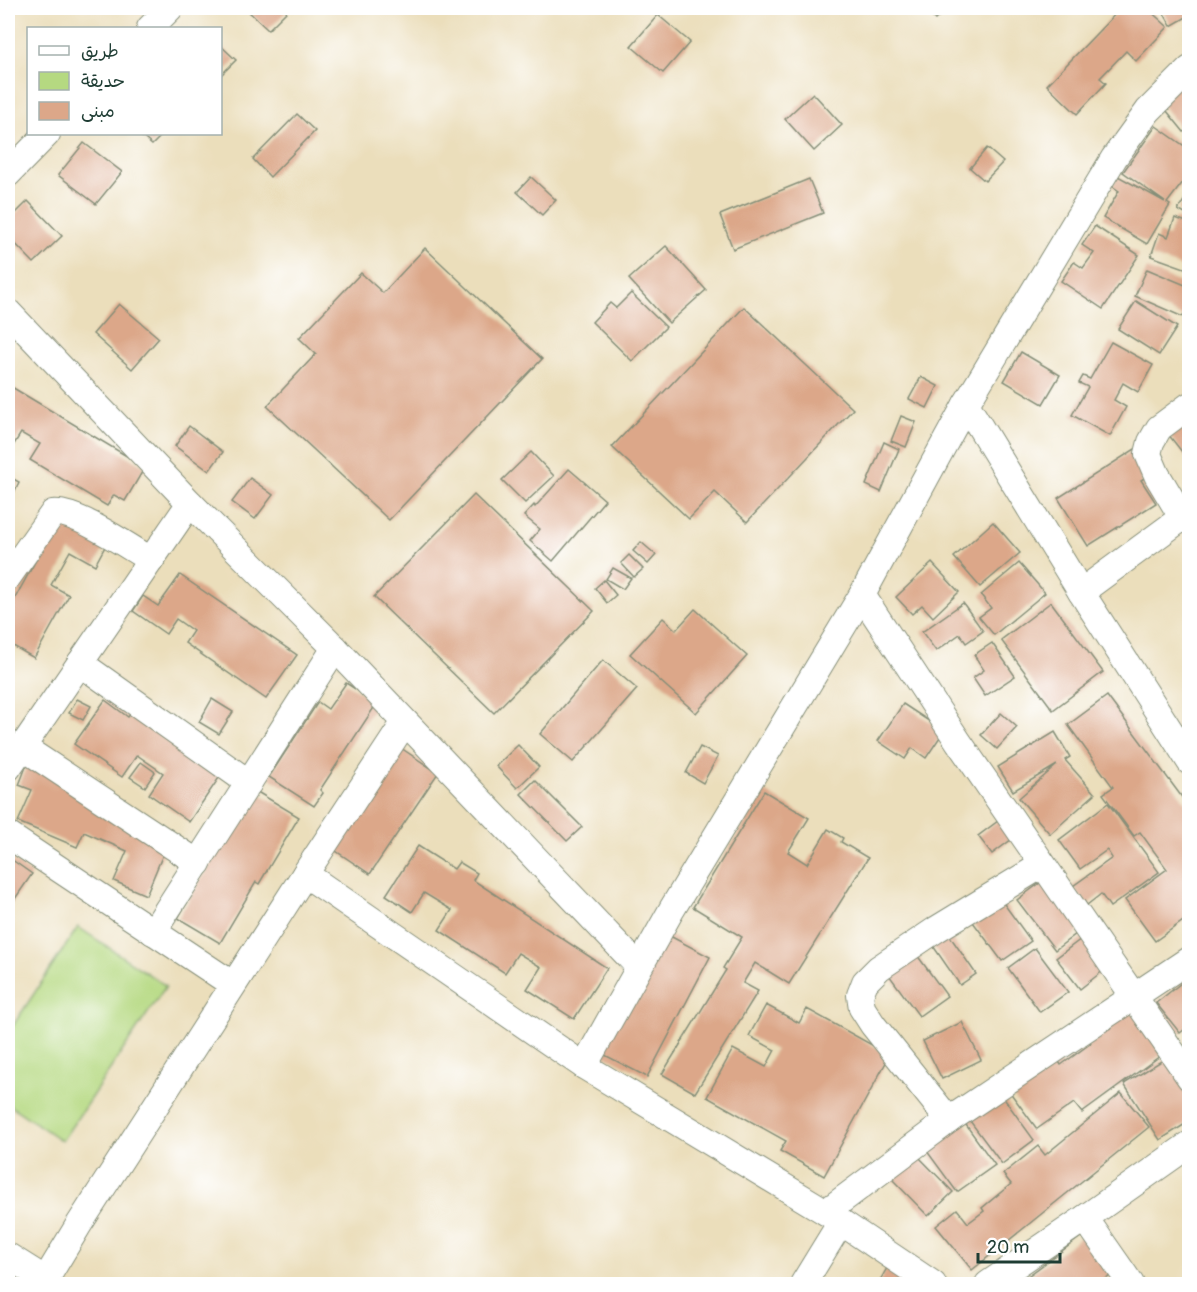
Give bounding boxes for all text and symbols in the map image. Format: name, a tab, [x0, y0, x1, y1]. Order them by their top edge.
legend	[27, 27, 222, 135]
text: طريق	[81, 40, 119, 63]
text: حديقة	[81, 70, 125, 93]
text: مبنى	[81, 100, 115, 123]
scale bar	[978, 1226, 1060, 1264]
text: 20 m	[987, 1236, 1029, 1259]

